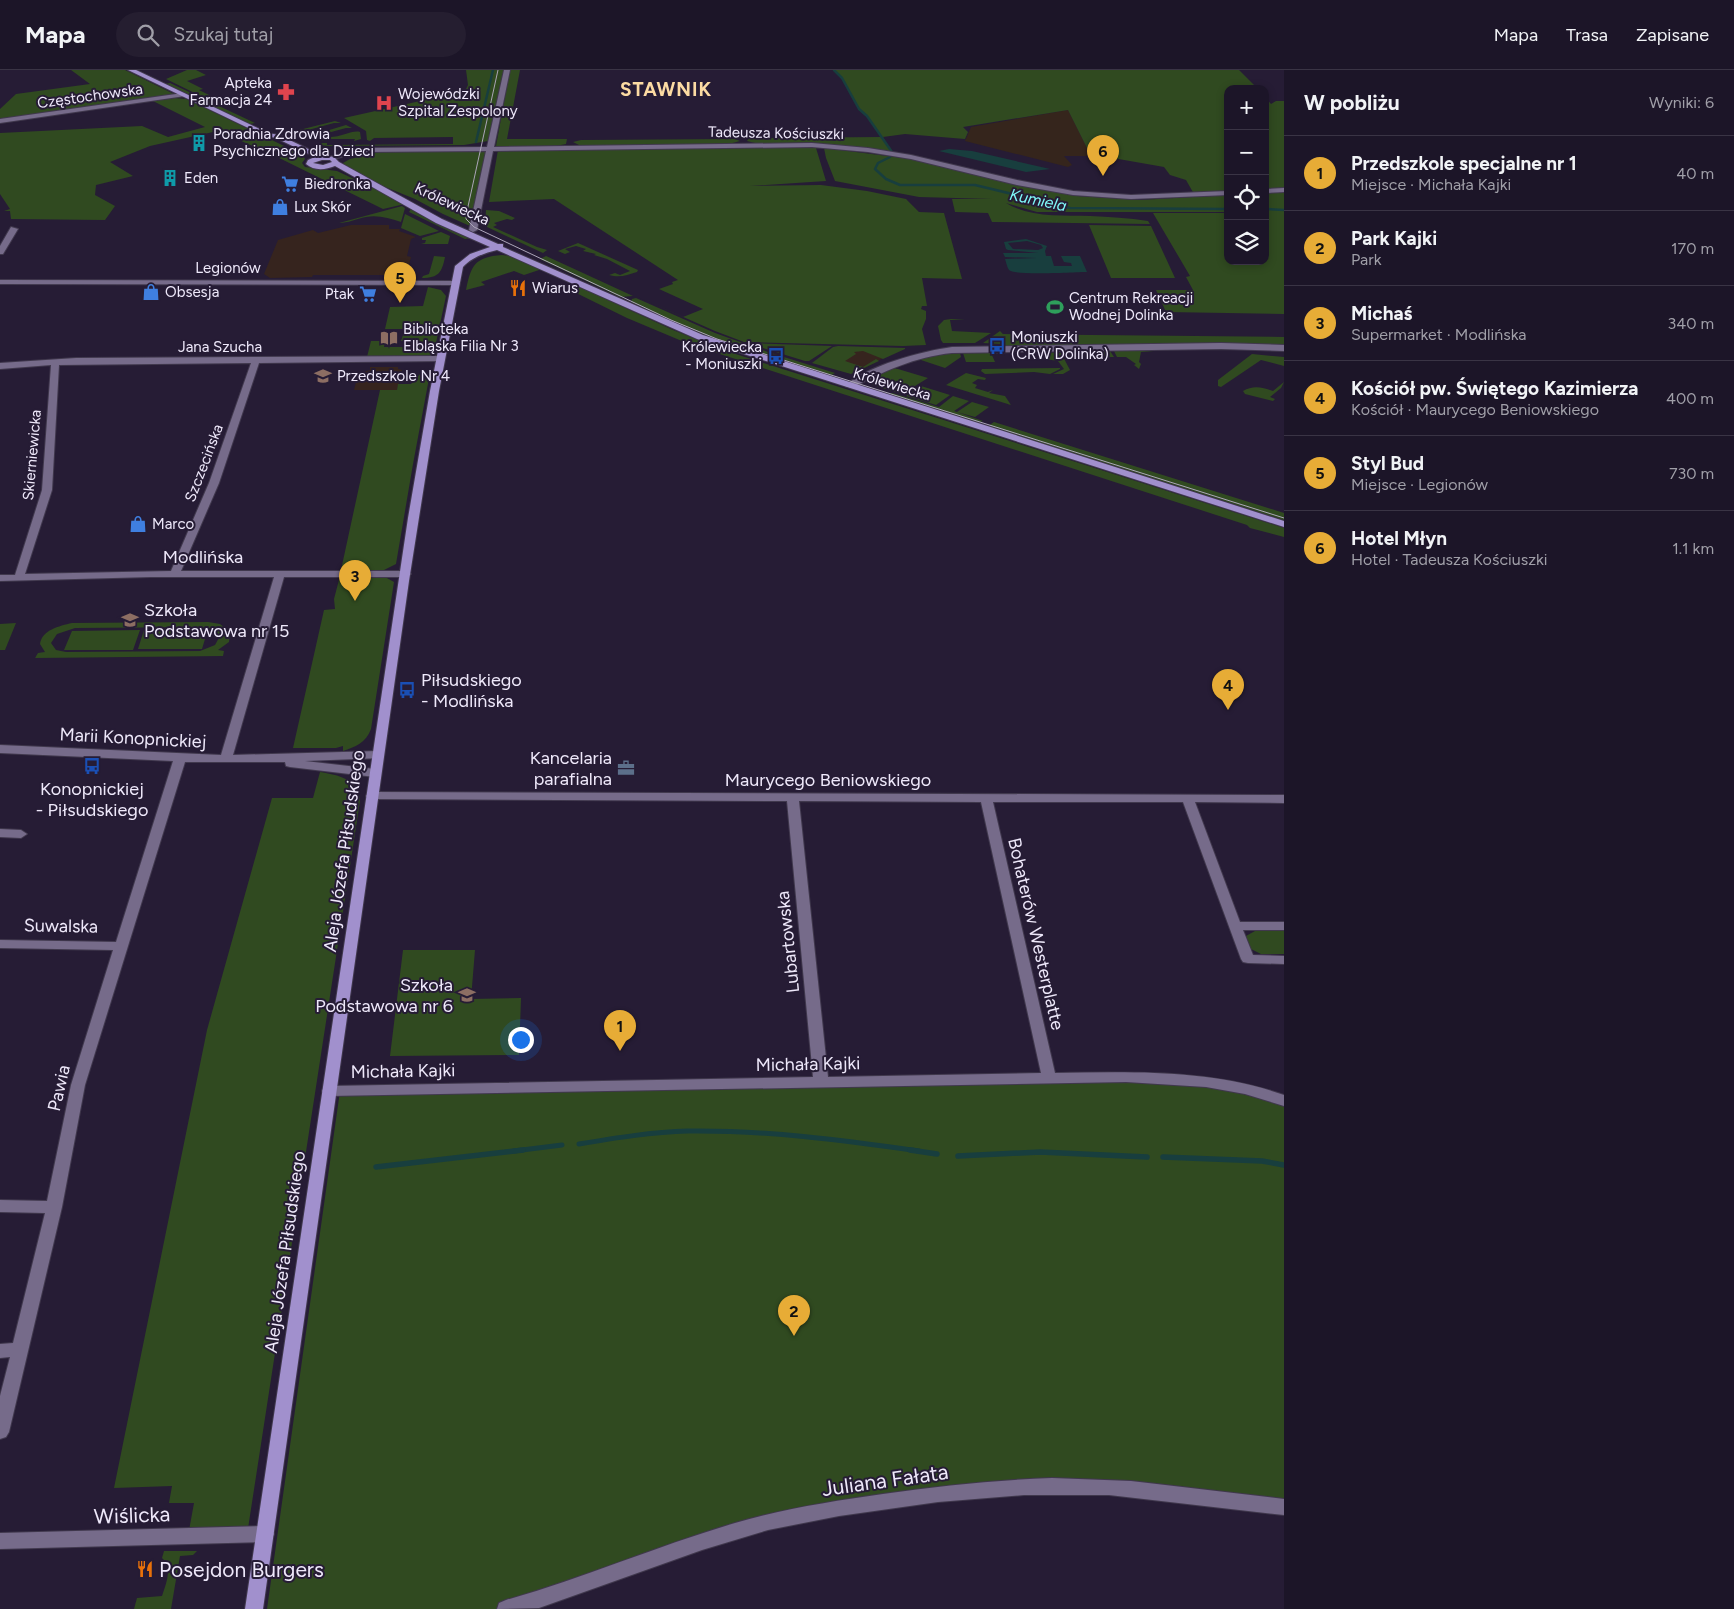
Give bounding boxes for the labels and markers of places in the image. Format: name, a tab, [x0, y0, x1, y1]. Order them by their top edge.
place label: Apteka Farmacja 24	[190, 74, 272, 109]
pharmacy icon: Apteka Farmacja 24	[276, 82, 296, 102]
place label: Wojewódzki Szpital Zespolony	[398, 85, 518, 120]
hospital icon: Wojewódzki Szpital Zespolony	[374, 93, 394, 113]
place label: Poradnia Zdrowia Psychicznego dla Dzieci	[213, 125, 374, 160]
building icon: Poradnia Zdrowia Psychicznego dla Dzieci	[189, 133, 209, 153]
pin: 6	[1087, 135, 1119, 176]
building icon: Eden	[160, 168, 180, 188]
place label: Eden	[184, 169, 218, 187]
supermarket icon: Biedronka	[280, 174, 300, 194]
place label: Biedronka	[304, 175, 371, 193]
shop icon: Lux Skór	[270, 197, 290, 217]
place label: Lux Skór	[294, 198, 351, 216]
pin: 5	[384, 262, 416, 303]
restaurant icon: Wiarus	[508, 278, 528, 298]
place label: Wiarus	[532, 279, 578, 297]
shop icon: Obsesja	[141, 282, 161, 302]
place label: Obsesja	[165, 283, 219, 301]
supermarket icon: Ptak	[358, 284, 378, 304]
place label: Ptak	[325, 285, 355, 303]
place label: Centrum Rekreacji Wodnej Dolinka	[1069, 289, 1193, 324]
sports icon: Centrum Rekreacji Wodnej Dolinka	[1045, 297, 1065, 317]
place label: Biblioteka Elbląska Filia Nr 3	[403, 320, 519, 355]
library icon: Biblioteka Elbląska Filia Nr 3	[379, 328, 399, 348]
place label: Moniuszki (CRW Dolinka)	[1011, 328, 1109, 363]
bus stop icon: Moniuszki (CRW Dolinka)	[987, 336, 1007, 356]
place label: Królewiecka - Moniuszki	[682, 338, 762, 373]
bus stop icon: Królewiecka - Moniuszki	[766, 346, 786, 366]
school or university icon: Przedszkole Nr 4	[313, 366, 333, 386]
place label: Przedszkole Nr 4	[337, 367, 450, 385]
shop icon: Marco	[128, 514, 148, 534]
place label: Marco	[152, 515, 195, 533]
pin: 3	[339, 560, 371, 601]
place label: Szkoła Podstawowa nr 15	[144, 599, 289, 642]
school or university icon: Szkoła Podstawowa nr 15	[120, 610, 140, 630]
place label: Piłsudskiego - Modlińska	[421, 669, 522, 712]
pin: 4	[1212, 669, 1244, 710]
bus stop icon: Piłsudskiego - Modlińska	[397, 680, 417, 700]
place label: Kancelaria parafialna	[530, 747, 612, 790]
bus stop icon: Konopnickiej - Piłsudskiego	[82, 756, 102, 776]
office icon: Kancelaria parafialna	[616, 758, 636, 778]
place label: Konopnickiej - Piłsudskiego	[36, 778, 148, 821]
place label: Szkoła Podstawowa nr 6	[315, 974, 453, 1017]
school or university icon: Szkoła Podstawowa nr 6	[457, 985, 477, 1005]
pin: 1	[604, 1010, 636, 1051]
pin: 2	[778, 1295, 810, 1336]
place label: Posejdon Burgers	[159, 1557, 324, 1582]
restaurant icon: Posejdon Burgers	[135, 1559, 155, 1579]

